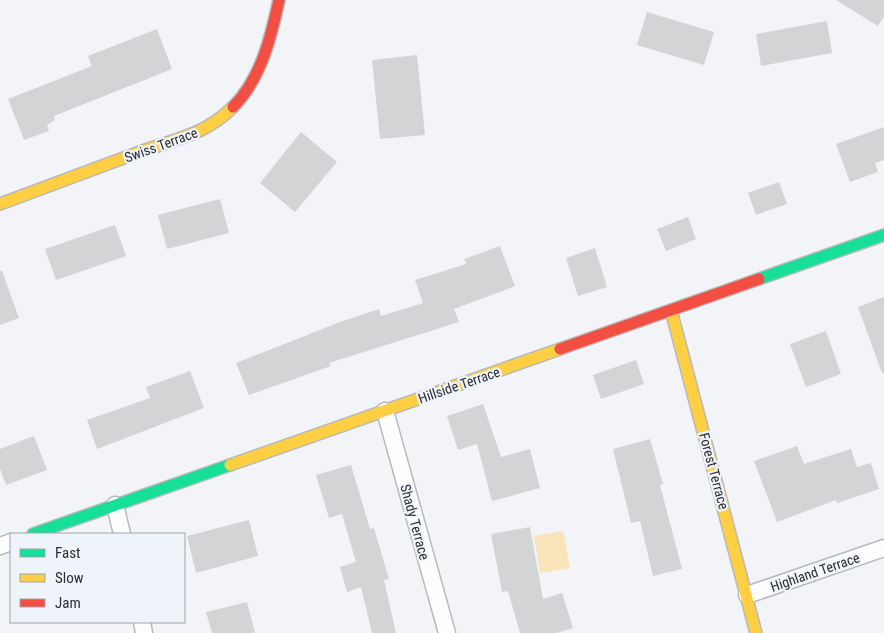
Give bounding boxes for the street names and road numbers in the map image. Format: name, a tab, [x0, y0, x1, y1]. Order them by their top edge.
street label: Swiss Terrace	[122, 124, 200, 166]
street label: Hillside Terrace	[416, 363, 502, 406]
street label: Forest Terrace	[696, 431, 732, 512]
street label: Shady Terrace	[397, 482, 433, 562]
street label: Highland Terrace	[768, 549, 862, 595]

